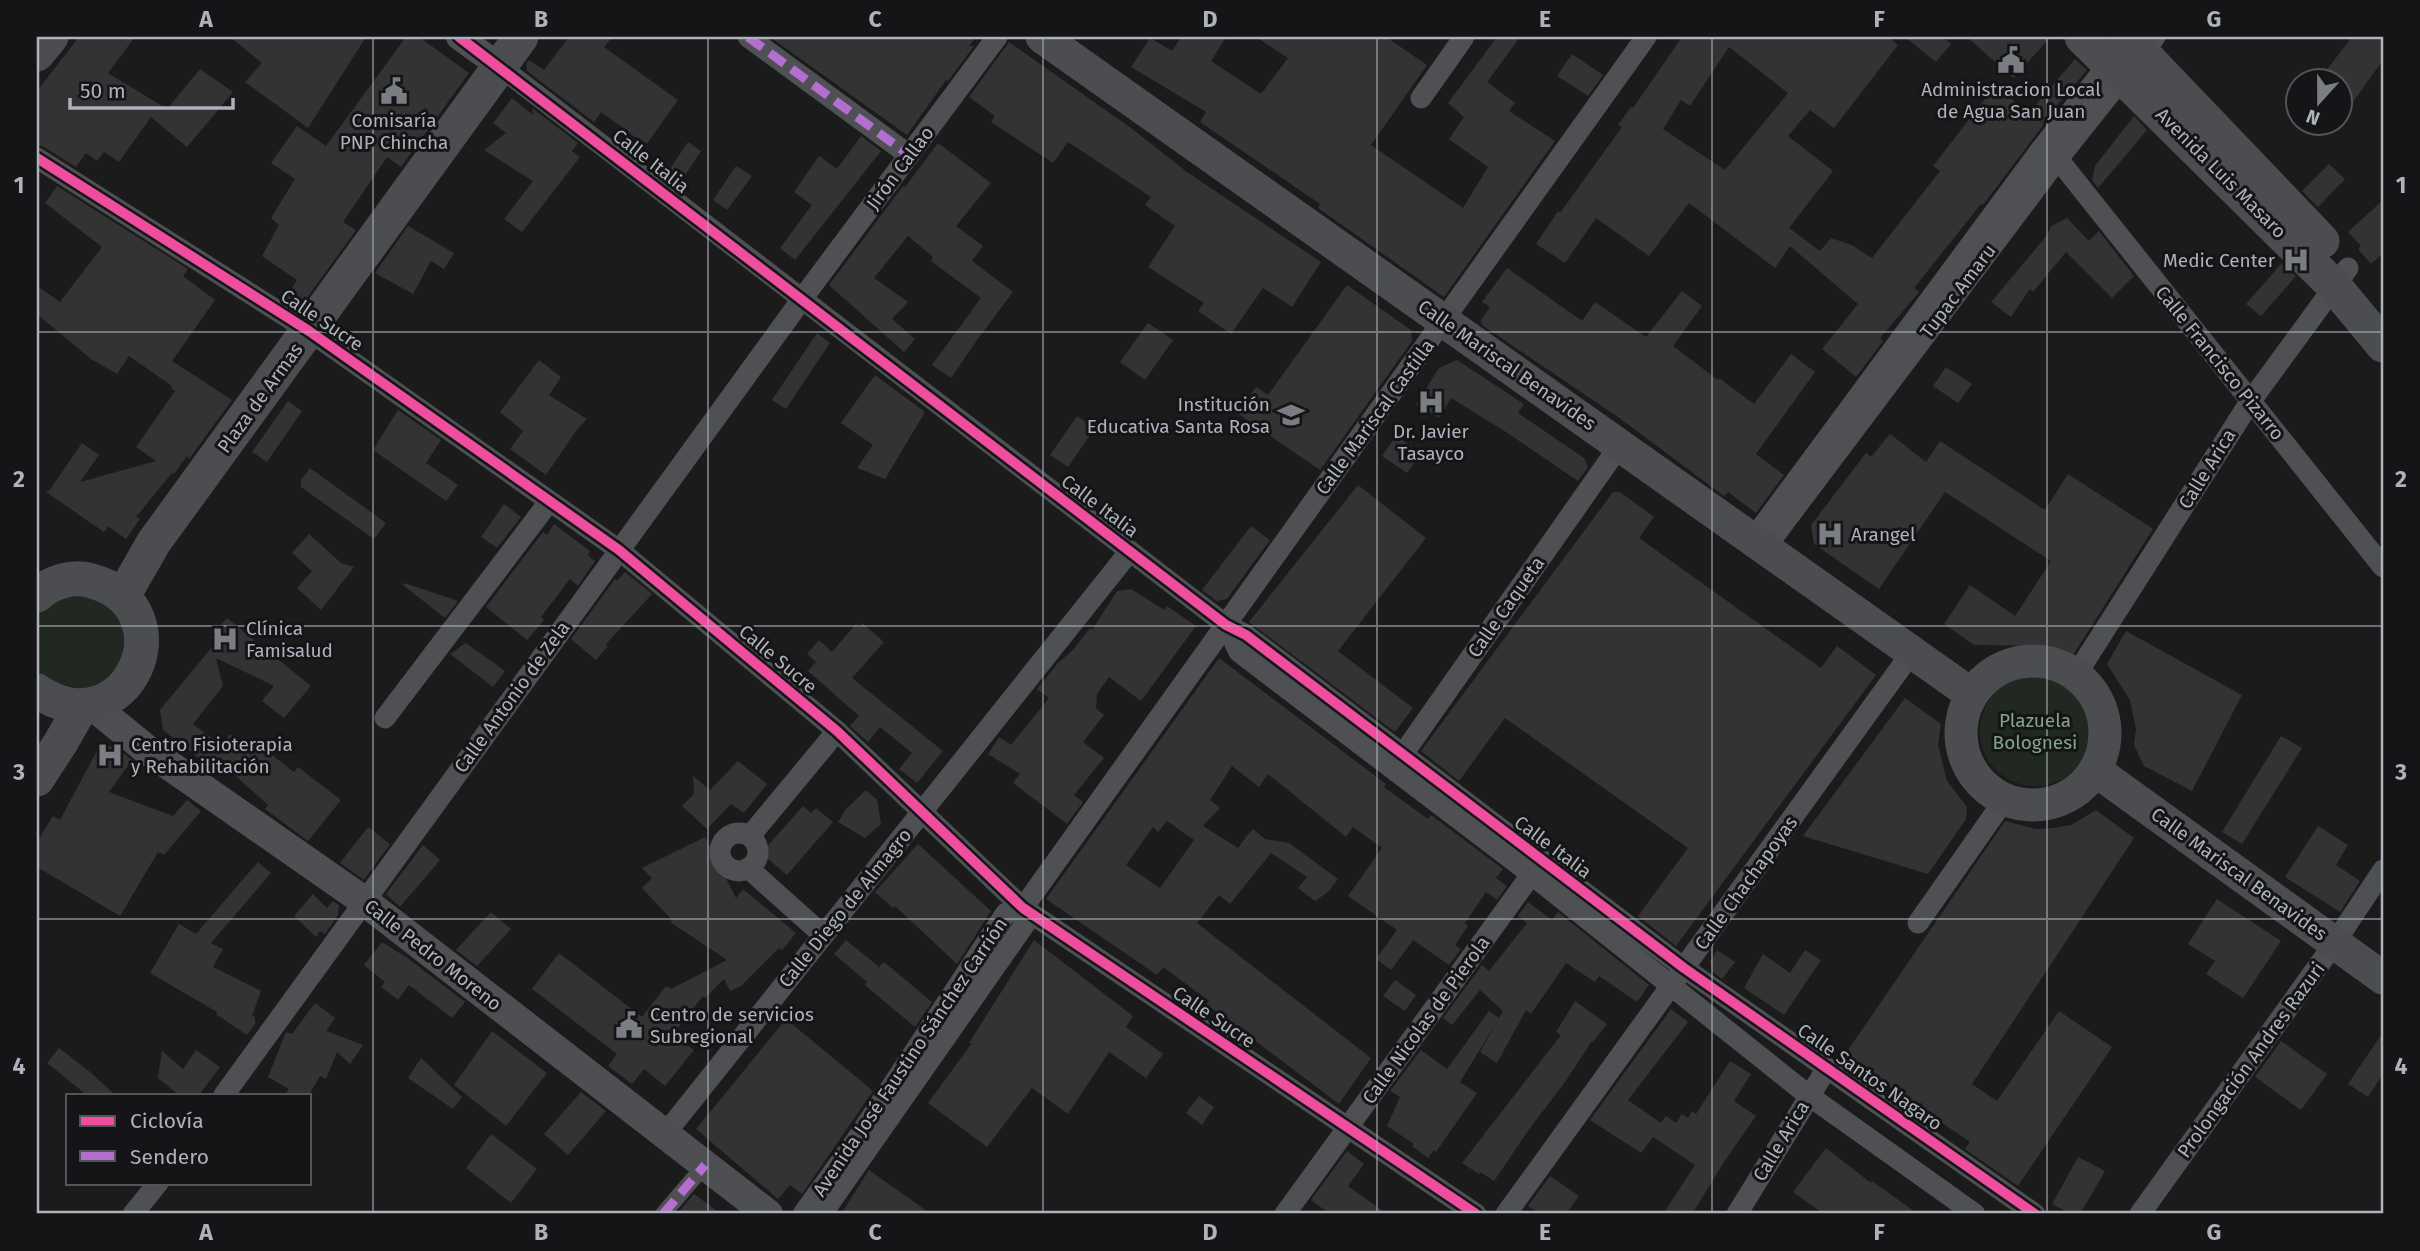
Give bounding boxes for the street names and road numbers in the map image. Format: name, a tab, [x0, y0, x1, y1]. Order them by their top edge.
street label: Avenida Luis Masaro	[2151, 103, 2291, 243]
street label: Jirón Callao	[861, 122, 939, 214]
street label: Calle Italia	[608, 124, 694, 198]
street label: Tupac Amaru	[1915, 240, 2001, 342]
street label: Calle Francisco Pizarro	[2151, 281, 2289, 445]
street label: Calle Sucre	[276, 284, 368, 356]
street label: Calle Mariscal Benavides	[1414, 295, 1600, 435]
street label: Calle Mariscal Castilla	[1311, 335, 1439, 499]
street label: Plaza de Armas	[212, 338, 308, 457]
street label: Calle Arica	[2173, 425, 2241, 513]
street label: Calle Italia	[1057, 470, 1143, 542]
street label: Calle Caqueta	[1463, 552, 1549, 662]
street label: Calle Antonio de Zela	[449, 617, 575, 777]
street label: Calle Sucre	[734, 620, 822, 698]
street label: Calle Mariscal Benavides	[2147, 802, 2332, 946]
street label: Calle Italia	[1510, 811, 1596, 883]
street label: Calle Chachapoyas	[1690, 811, 1802, 954]
street label: Calle Diego de Almagro	[774, 824, 916, 992]
street label: Calle Pedro Moreno	[360, 894, 506, 1016]
street label: Avenida José Faustino Sánchez Carrión	[808, 913, 1012, 1201]
street label: Calle Nicolas de Pierola	[1357, 932, 1495, 1108]
street label: Prolongación Andres Razuri	[2172, 958, 2330, 1162]
street label: Calle Sucre	[1168, 981, 1260, 1053]
street label: Calle Santos Nagaro	[1793, 1018, 1947, 1136]
street label: Calle Arica	[1748, 1097, 1814, 1185]

